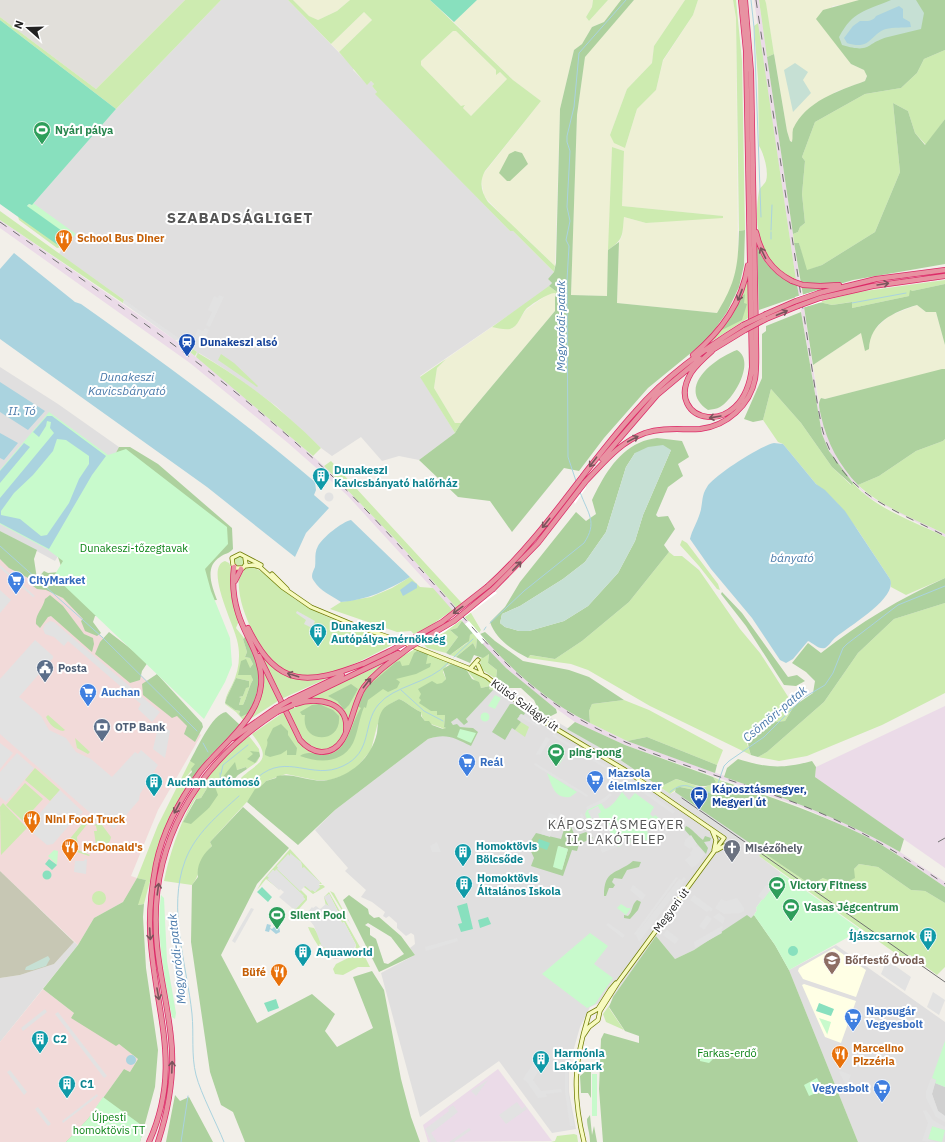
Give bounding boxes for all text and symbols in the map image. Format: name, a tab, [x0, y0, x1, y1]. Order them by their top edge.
north arrow	[8, 8, 48, 48]
text: N	[11, 18, 27, 31]
sports icon: Nyári pálya	[32, 120, 52, 145]
place label: Nyári pálya	[55, 123, 113, 137]
district label: SZABADSÁGLIGET	[167, 208, 313, 227]
restaurant icon: School Bus Diner	[54, 228, 74, 253]
place label: School Bus Diner	[77, 231, 165, 245]
one-way arrow	[759, 247, 766, 259]
water label: Mogyoródi-patak	[553, 280, 568, 372]
one-way arrow	[876, 280, 889, 288]
one-way arrow	[736, 288, 744, 300]
one-way arrow	[775, 308, 787, 316]
station icon: Dunakeszi alsó	[177, 332, 197, 357]
place label: Dunakeszi alsó	[200, 335, 277, 349]
water label: Dunakeszi Kavicsbányató	[88, 369, 166, 398]
water label: II. Tó	[8, 403, 36, 418]
one-way arrow	[709, 413, 722, 421]
one-way arrow	[627, 435, 639, 442]
one-way arrow	[589, 456, 597, 467]
place label: Dunakeszi Kavicsbányató halőrház	[334, 463, 458, 490]
building icon: Dunakeszi Kavicsbányató halőrház	[311, 466, 331, 491]
one-way arrow	[542, 518, 551, 529]
park label: Dunakeszi-tőzegtavak	[80, 541, 188, 555]
water label: bányató	[770, 550, 814, 565]
one-way arrow	[512, 561, 521, 571]
supermarket icon: CityMarket	[6, 570, 26, 595]
place label: CityMarket	[29, 573, 86, 587]
one-way arrow	[453, 606, 464, 614]
place label: Dunakeszi Autópálya-mérnökség	[331, 619, 446, 646]
building icon: Dunakeszi Autópálya-mérnökség	[308, 622, 328, 647]
public building icon: Posta	[35, 658, 55, 683]
place label: Posta	[58, 661, 87, 675]
one-way arrow	[286, 671, 299, 678]
street label: Külső Szilágyi út	[488, 676, 562, 734]
one-way arrow	[363, 678, 372, 689]
supermarket icon: Auchan	[78, 682, 98, 707]
water label: Csömöri-patak	[740, 682, 810, 745]
place label: Auchan	[101, 685, 140, 699]
bank icon: OTP Bank	[92, 717, 112, 742]
place label: OTP Bank	[115, 720, 166, 734]
sports icon: ping-pong	[546, 742, 566, 767]
place label: ping-pong	[569, 745, 622, 759]
supermarket icon: Reál	[457, 752, 477, 777]
place label: Reál	[480, 755, 504, 769]
place label: Mazsola élelmiszer	[608, 766, 662, 793]
supermarket icon: Mazsola élelmiszer	[585, 769, 605, 794]
building icon: Auchan autómosó	[144, 772, 164, 797]
place label: Auchan autómosó	[167, 775, 260, 789]
place label: Káposztásmegyer, Megyeri út	[712, 782, 807, 809]
bus stop icon: Káposztásmegyer, Megyeri út	[689, 785, 709, 810]
one-way arrow	[173, 802, 181, 814]
restaurant icon: Nini Food Truck	[22, 809, 42, 834]
place label: Nini Food Truck	[45, 812, 126, 826]
district label: KÁPOSZTÁSMEGYER II. LAKÓTELEP	[548, 816, 684, 848]
restaurant icon: McDonald's	[60, 837, 80, 862]
church icon: Misézőhely	[722, 838, 742, 863]
place label: Homoktövis Bölcsőde	[476, 839, 538, 866]
place label: McDonald's	[83, 840, 143, 854]
place label: Misézőhely	[745, 841, 803, 855]
building icon: Homoktövis Bölcsőde	[453, 842, 473, 867]
place label: Homoktövis Általános Iskola	[477, 871, 561, 898]
building icon: Homoktövis Általános Iskola	[454, 874, 474, 899]
sports icon: Victory Fitness	[767, 875, 787, 900]
place label: Victory Fitness	[790, 878, 867, 892]
one-way arrow	[154, 883, 162, 896]
street label: Megyeri út	[650, 885, 692, 935]
sports icon: Vasas Jégcentrum	[781, 897, 801, 922]
place label: Vasas Jégcentrum	[804, 900, 899, 914]
sports icon: Silent Pool	[267, 905, 287, 930]
place label: Silent Pool	[290, 908, 346, 922]
water label: Mogyoródi-patak	[164, 912, 189, 1005]
building icon: Íjászcsarnok	[918, 926, 938, 951]
one-way arrow	[146, 927, 154, 940]
place label: Íjászcsarnok	[849, 928, 916, 943]
building icon: Aquaworld	[293, 942, 313, 967]
place label: Aquaworld	[316, 945, 373, 959]
school or university icon: Bőrfestő Óvoda	[822, 950, 842, 975]
place label: Bőrfestő Óvoda	[845, 953, 924, 967]
restaurant icon: Büfé	[269, 962, 289, 987]
place label: Büfé	[242, 965, 266, 979]
one-way arrow	[154, 987, 162, 1000]
place label: Napsugár Vegyesbolt	[866, 1004, 923, 1031]
supermarket icon: Napsugár Vegyesbolt	[843, 1007, 863, 1032]
building icon: C2	[30, 1029, 50, 1054]
place label: C2	[53, 1032, 67, 1046]
place label: Marcelino Pizzéria	[853, 1041, 904, 1068]
restaurant icon: Marcelino Pizzéria	[830, 1044, 850, 1069]
place label: Harmónia Lakópark	[554, 1046, 605, 1073]
park label: Farkas-erdő	[697, 1046, 757, 1060]
building icon: Harmónia Lakópark	[531, 1049, 551, 1074]
one-way arrow	[168, 1061, 176, 1074]
building icon: C1	[57, 1074, 77, 1099]
place label: C1	[80, 1077, 94, 1091]
supermarket icon: Vegyesbolt	[872, 1078, 892, 1103]
place label: Vegyesbolt	[812, 1081, 869, 1095]
park label: Újpesti homoktövis TT	[73, 1110, 146, 1137]

